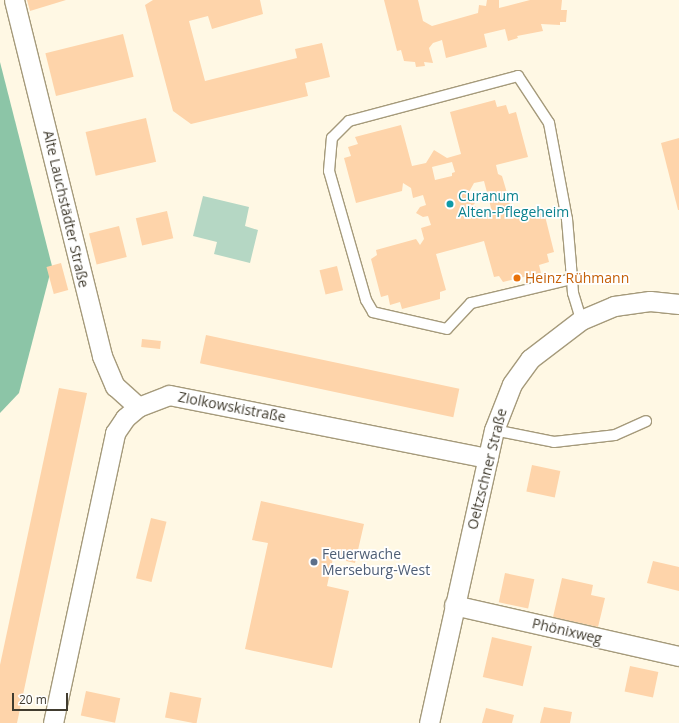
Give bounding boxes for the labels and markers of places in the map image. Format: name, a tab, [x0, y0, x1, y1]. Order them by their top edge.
place label: Curanum Alten-Pflegeheim	[458, 188, 569, 220]
marker: Curanum Alten-Pflegeheim	[445, 199, 455, 209]
place label: Heinz Rühmann	[525, 270, 629, 286]
marker: Heinz Rühmann	[512, 273, 522, 283]
place label: Feuerwache Merseburg-West	[322, 546, 430, 578]
marker: Feuerwache Merseburg-West	[309, 557, 319, 567]

